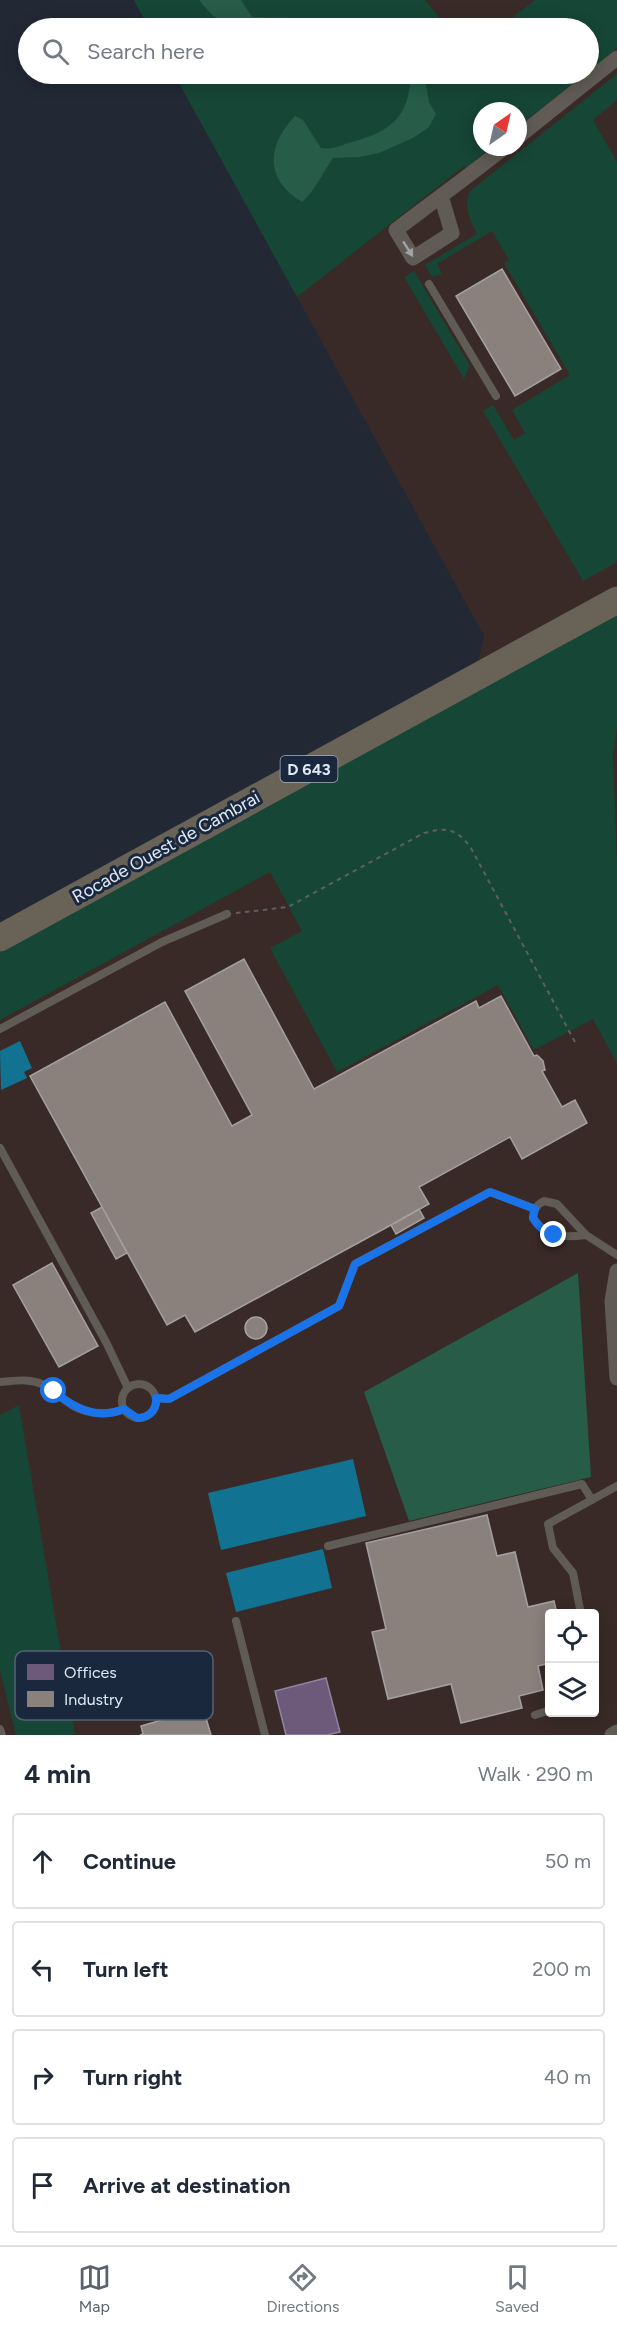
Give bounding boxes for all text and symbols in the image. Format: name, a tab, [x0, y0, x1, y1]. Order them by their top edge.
search box	[18, 18, 599, 84]
icon: search	[39, 35, 72, 68]
text: Search here	[87, 38, 205, 65]
north arrow	[473, 102, 527, 156]
one-way arrow	[402, 241, 414, 257]
road number: D 643	[280, 756, 338, 782]
street label: Rocade Ouest de Cambrai	[68, 786, 264, 908]
route end	[540, 1221, 566, 1247]
route start	[40, 1377, 66, 1403]
map controls	[545, 1609, 599, 1717]
button: locate	[545, 1609, 599, 1663]
legend	[15, 1651, 213, 1720]
text: Offices	[64, 1663, 117, 1682]
button: layers	[545, 1663, 599, 1717]
text: Industry	[64, 1690, 123, 1709]
text: 4 min	[24, 1758, 91, 1790]
text: Walk · 290 m	[478, 1762, 593, 1786]
icon: ahead	[26, 1845, 59, 1878]
text: Continue	[83, 1848, 176, 1875]
text: 50 m	[545, 1849, 591, 1873]
icon: left	[26, 1953, 59, 1986]
text: Turn left	[83, 1956, 169, 1983]
text: 200 m	[532, 1957, 591, 1981]
icon: right	[26, 2061, 59, 2094]
text: Turn right	[83, 2064, 182, 2091]
text: 40 m	[544, 2065, 591, 2089]
icon: arrive	[26, 2169, 59, 2202]
text: Arrive at destination	[83, 2172, 291, 2199]
tab: Map	[78, 2261, 111, 2316]
tab: Directions	[266, 2261, 339, 2316]
tab: Saved	[495, 2261, 539, 2316]

